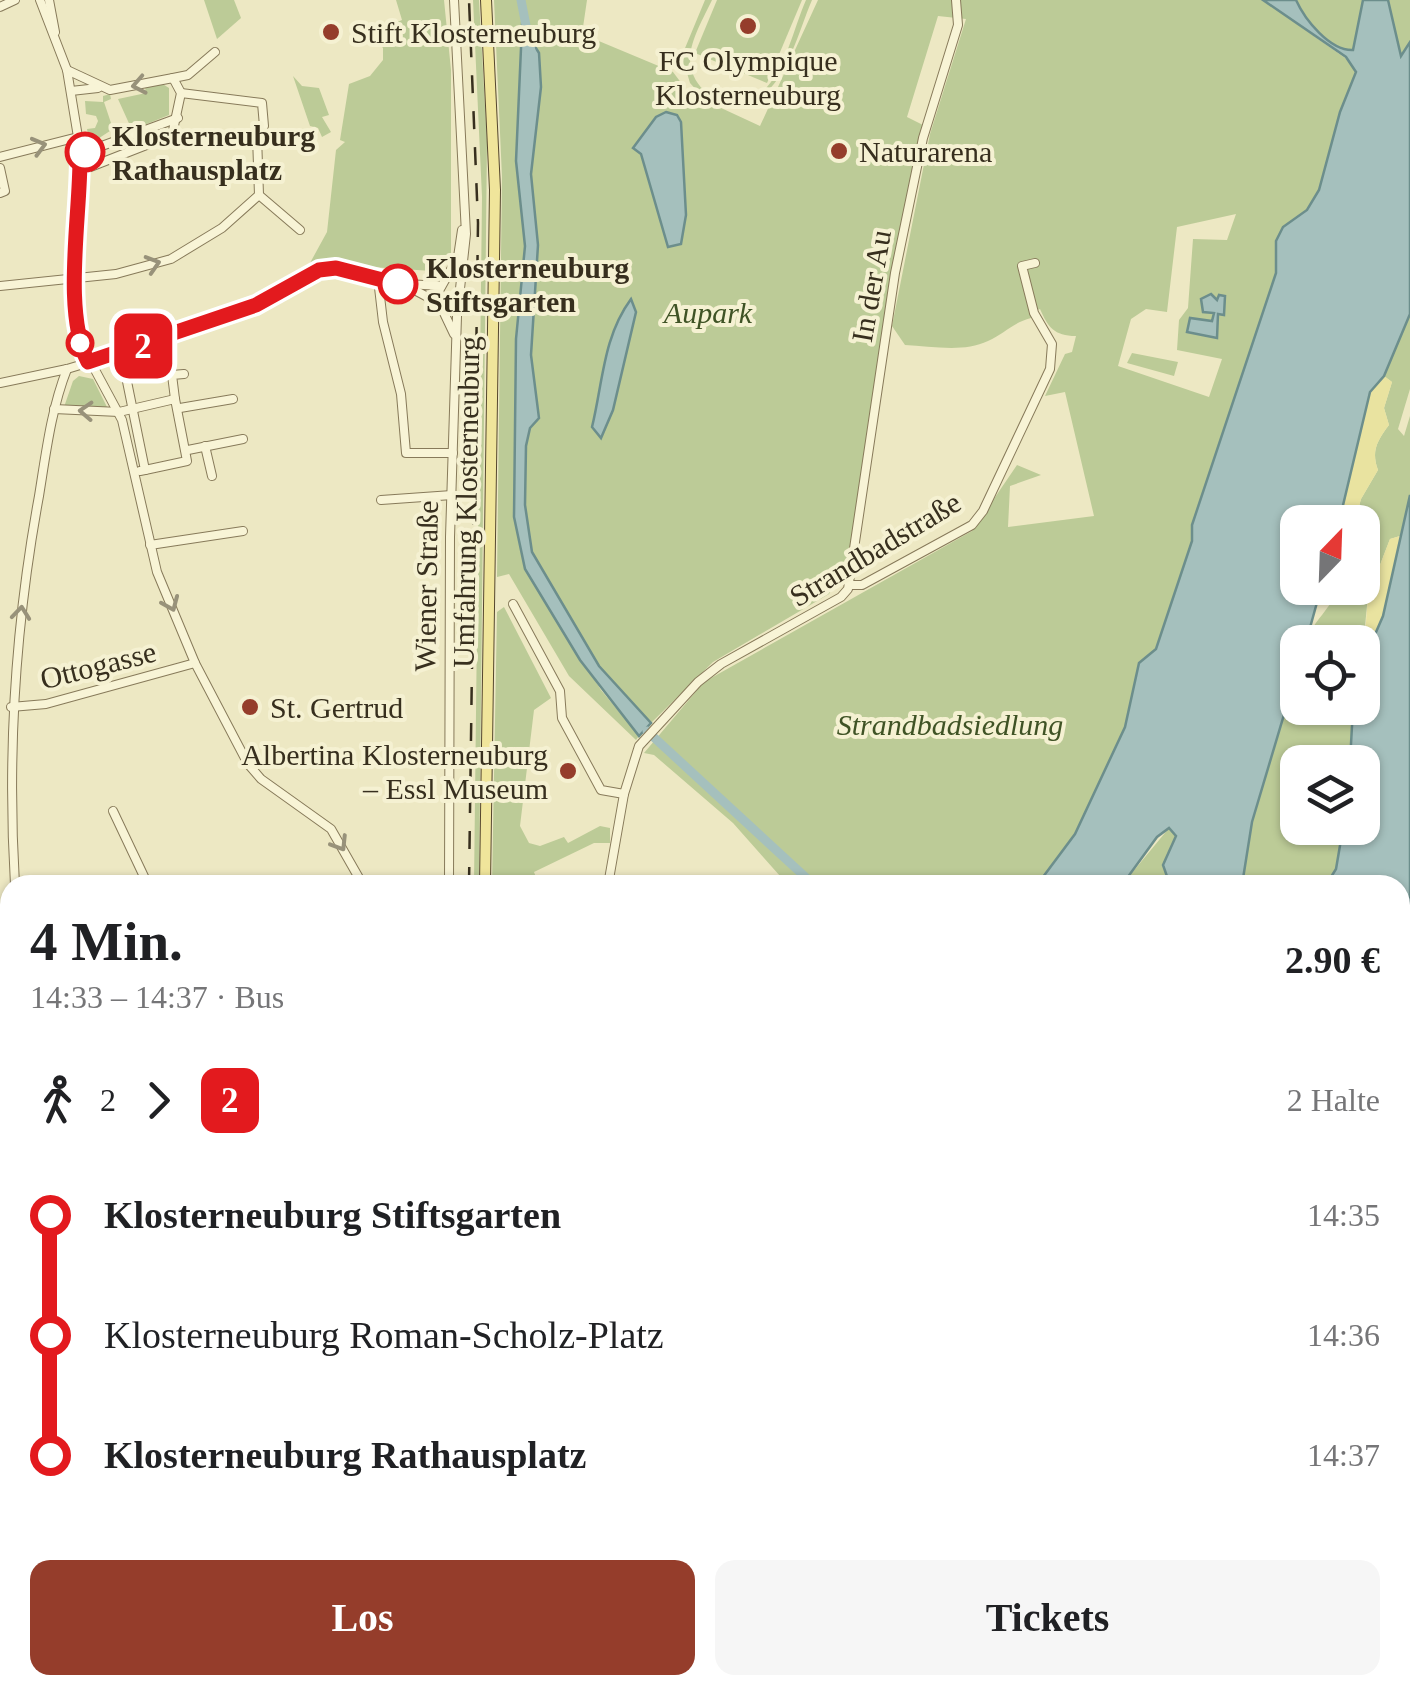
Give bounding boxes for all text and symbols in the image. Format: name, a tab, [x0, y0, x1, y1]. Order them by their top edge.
marker: FC Olympique Klosterneuburg	[737, 15, 759, 37]
place label: Stift Klosterneuburg	[351, 16, 596, 49]
marker: Stift Klosterneuburg	[320, 21, 342, 43]
place label: FC Olympique Klosterneuburg	[655, 44, 841, 111]
one-way arrow	[131, 74, 147, 95]
place label: Klosterneuburg Rathausplatz	[112, 119, 315, 186]
marker: Klosterneuburg Rathausplatz	[66, 133, 104, 171]
place label: Naturarena	[859, 135, 992, 168]
one-way arrow	[30, 137, 47, 158]
marker: Naturarena	[828, 140, 850, 162]
street label: In der Au	[845, 227, 897, 345]
place label: Klosterneuburg Stiftsgarten	[426, 251, 629, 318]
one-way arrow	[144, 256, 161, 276]
marker: Klosterneuburg Stiftsgarten	[379, 265, 417, 303]
park label: Aupark	[662, 296, 753, 329]
line badge: 2	[110, 314, 176, 378]
text: 2	[134, 327, 152, 366]
unlabelled marker	[67, 330, 93, 356]
street label: Umfahrung Klosterneuburg	[447, 336, 485, 668]
one-way arrow	[78, 401, 94, 422]
street label: Strandbadstraße	[784, 485, 966, 613]
street label: Wiener Straße	[408, 500, 444, 672]
north arrow	[1280, 505, 1380, 605]
map controls	[1280, 505, 1380, 845]
one-way arrow	[159, 594, 179, 612]
one-way arrow	[10, 605, 31, 621]
button: locate	[1280, 625, 1380, 725]
street label: Ottogasse	[37, 635, 159, 695]
place label: St. Gertrud	[270, 691, 403, 724]
marker: St. Gertrud	[239, 696, 261, 718]
park label: Strandbadsiedlung	[837, 708, 1063, 741]
place label: Albertina Klosterneuburg – Essl Museum	[241, 738, 548, 805]
button: layers	[1280, 745, 1380, 845]
marker: Albertina Klosterneuburg – Essl Museum	[557, 760, 579, 782]
one-way arrow	[327, 833, 346, 851]
text: 4 Min.	[30, 911, 183, 972]
text: 2.90 €	[1285, 939, 1380, 981]
text: 14:33 – 14:37 · Bus	[30, 979, 284, 1015]
icon: walk	[30, 1073, 85, 1128]
icon: forward	[131, 1073, 186, 1128]
text: 2	[221, 1081, 239, 1120]
text: 2	[100, 1082, 116, 1118]
text: 2 Halte	[1287, 1082, 1380, 1118]
text: Klosterneuburg Stiftsgarten	[104, 1194, 561, 1236]
text: 14:35	[1307, 1197, 1380, 1233]
text: Klosterneuburg Roman-Scholz-Platz	[104, 1314, 664, 1356]
text: 14:36	[1307, 1317, 1380, 1353]
text: Klosterneuburg Rathausplatz	[104, 1434, 586, 1476]
text: 14:37	[1307, 1437, 1380, 1473]
button: Los	[30, 1560, 695, 1675]
button: Tickets	[715, 1560, 1380, 1675]

